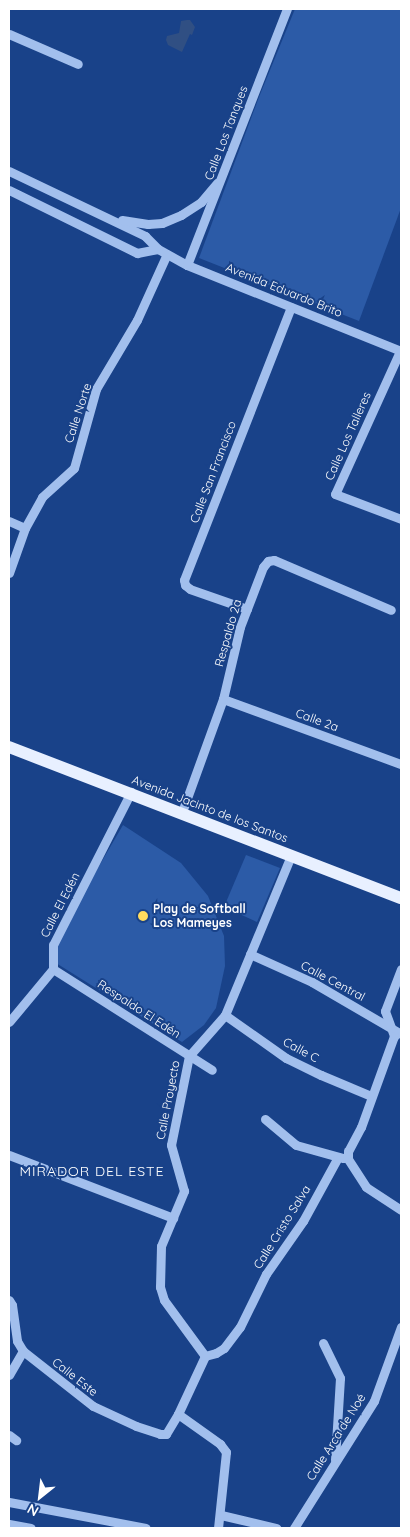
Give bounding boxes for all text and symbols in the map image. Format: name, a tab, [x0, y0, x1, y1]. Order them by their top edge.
street label: Calle Los Tanques	[201, 84, 251, 182]
street label: Avenida Eduardo Brito	[224, 260, 344, 320]
street label: Calle Norte	[62, 381, 94, 445]
street label: Calle Los Talleres	[322, 390, 374, 482]
street label: Calle San Francisco	[187, 419, 239, 525]
street label: Respaldo 2a	[212, 598, 244, 668]
street label: Calle 2a	[294, 706, 340, 734]
street label: Avenida Jacinto de los Santos	[130, 773, 290, 845]
street label: Calle El Edén	[37, 870, 83, 940]
place label: Play de Softball Los Mameyes	[153, 902, 246, 930]
marker: Play de Softball Los Mameyes	[137, 910, 149, 922]
street label: Calle Central	[298, 958, 368, 1004]
street label: Respaldo El Edén	[95, 977, 183, 1041]
street label: Calle C	[281, 1035, 321, 1065]
street label: Calle Proyecto	[153, 1059, 183, 1141]
district label: MIRADOR DEL ESTE	[17, 1163, 167, 1179]
street label: Calle Cristo Salva	[251, 1183, 313, 1271]
street label: Calle Este	[49, 1355, 101, 1399]
street label: Calle Arca de Noé	[304, 1391, 368, 1483]
north arrow	[15, 1472, 65, 1522]
text: N	[24, 1500, 42, 1520]

